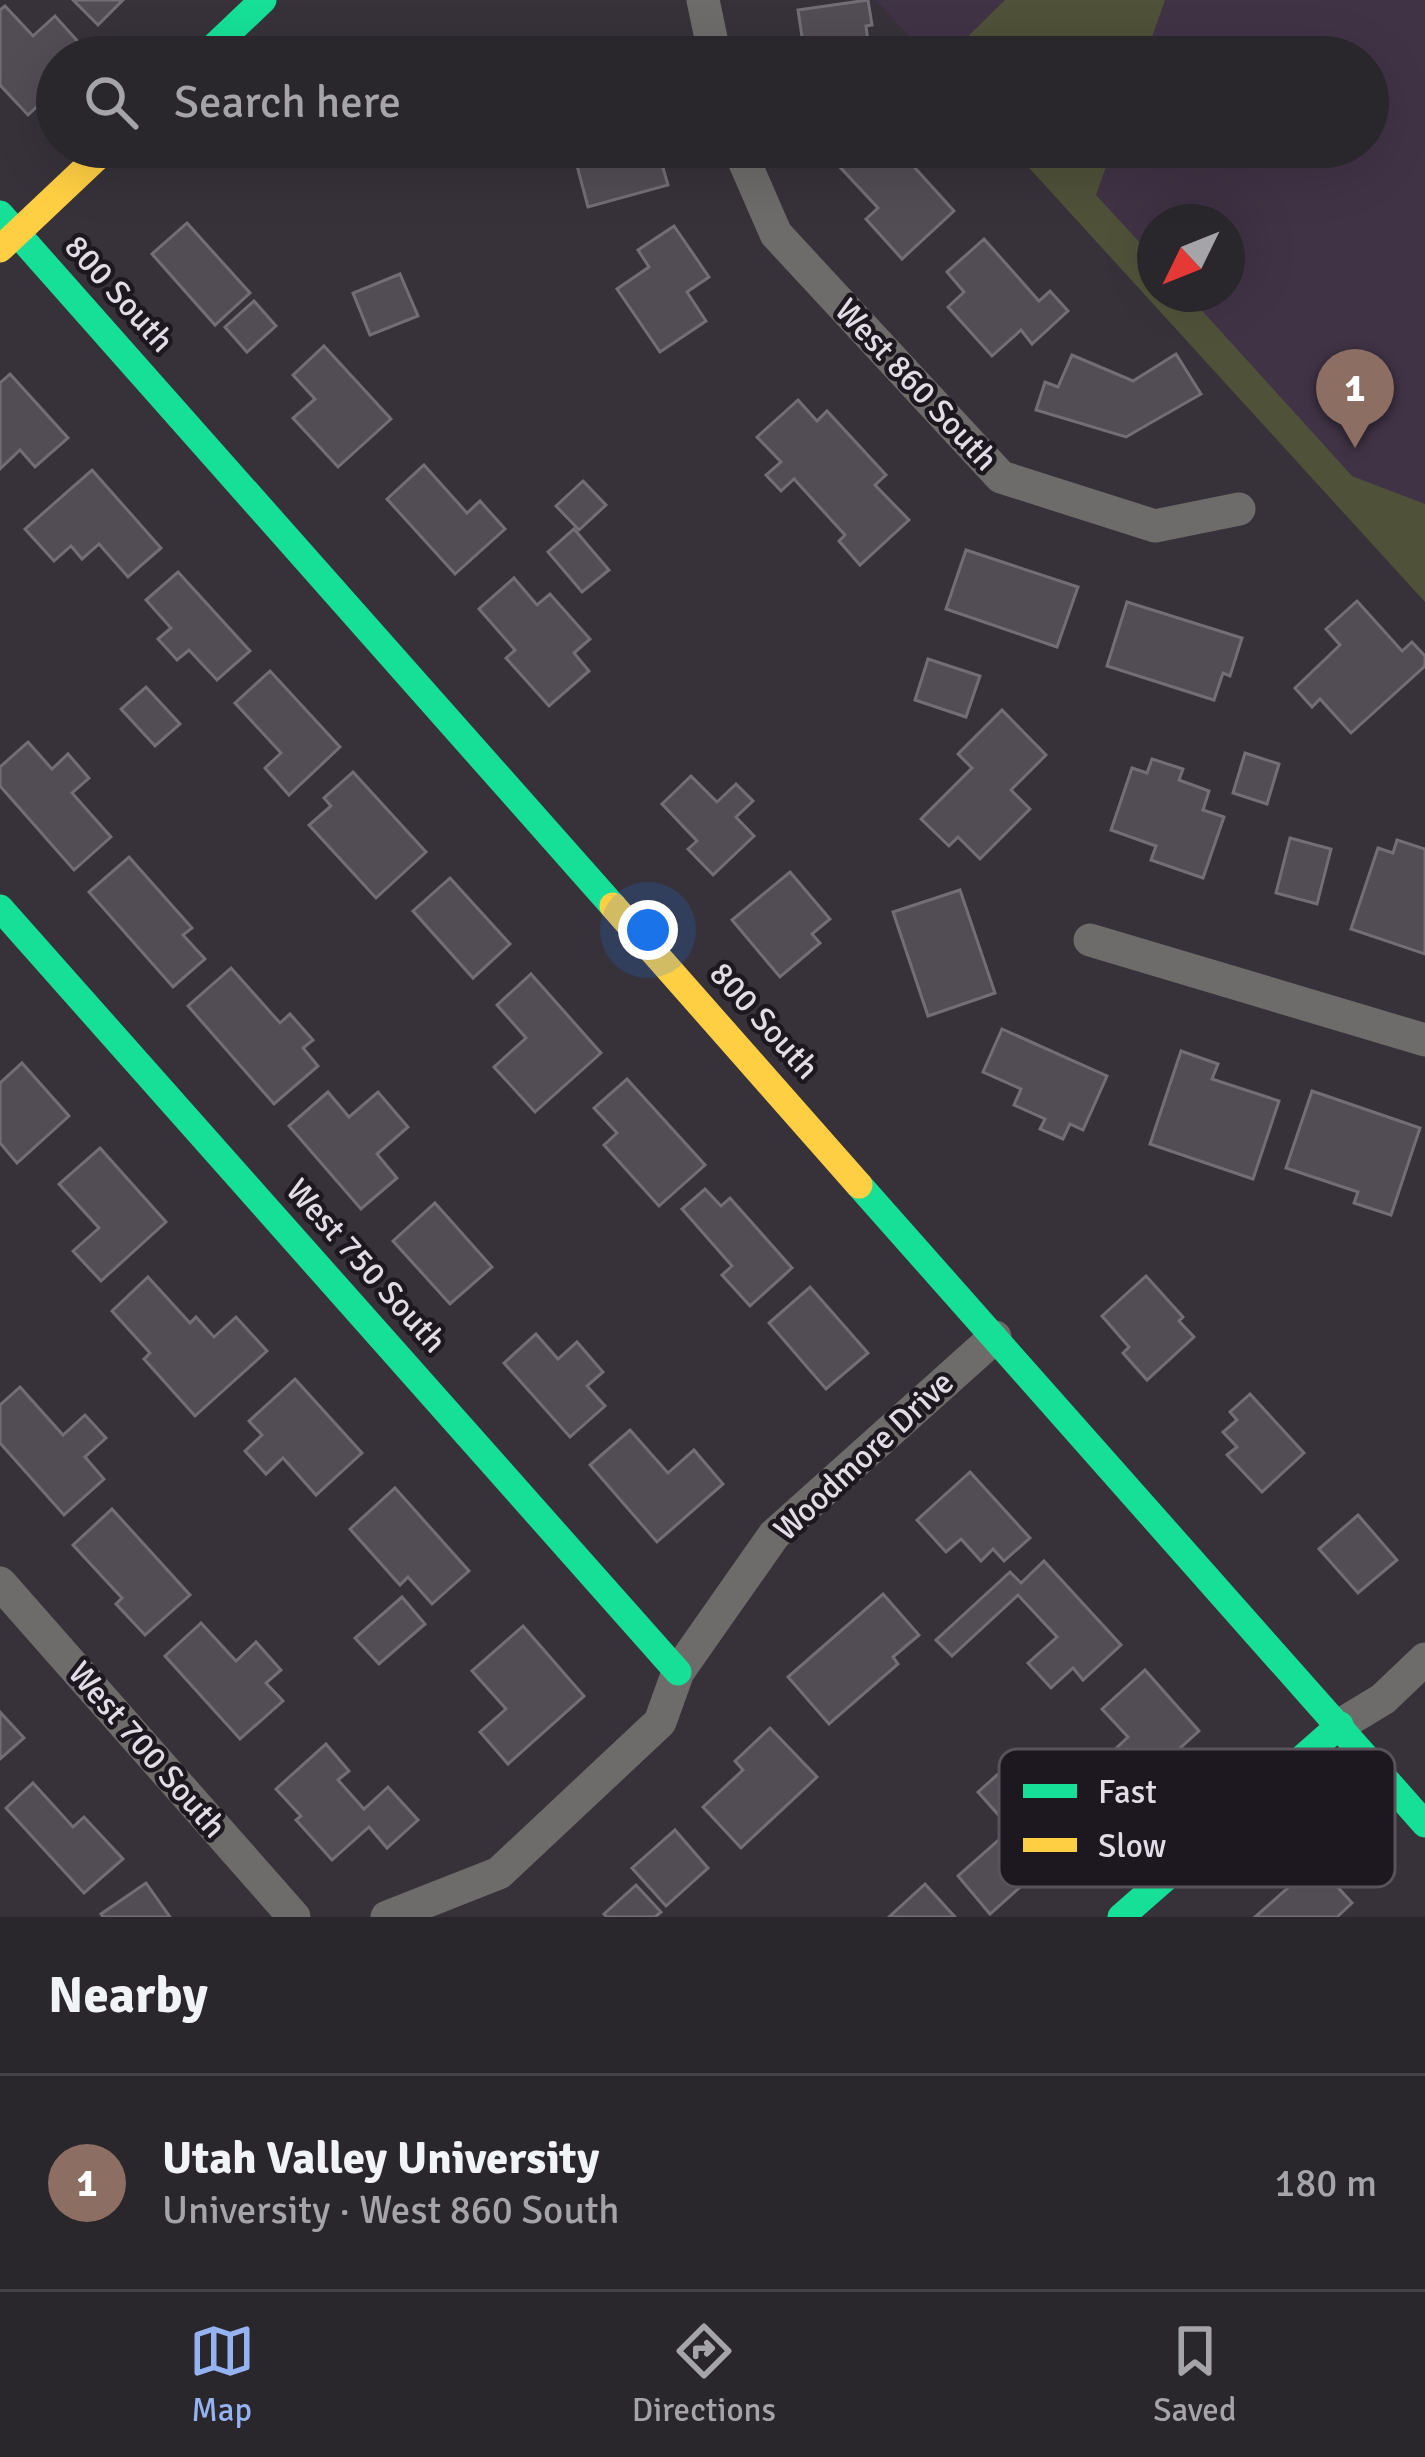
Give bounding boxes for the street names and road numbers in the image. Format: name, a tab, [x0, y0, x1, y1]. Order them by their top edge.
street label: 800 South	[56, 227, 182, 361]
street label: West 860 South	[826, 290, 1006, 480]
street label: 800 South	[701, 954, 827, 1088]
street label: West 750 South	[277, 1170, 455, 1362]
street label: Woodmore Drive	[765, 1362, 963, 1550]
street label: West 700 South	[59, 1653, 235, 1847]

